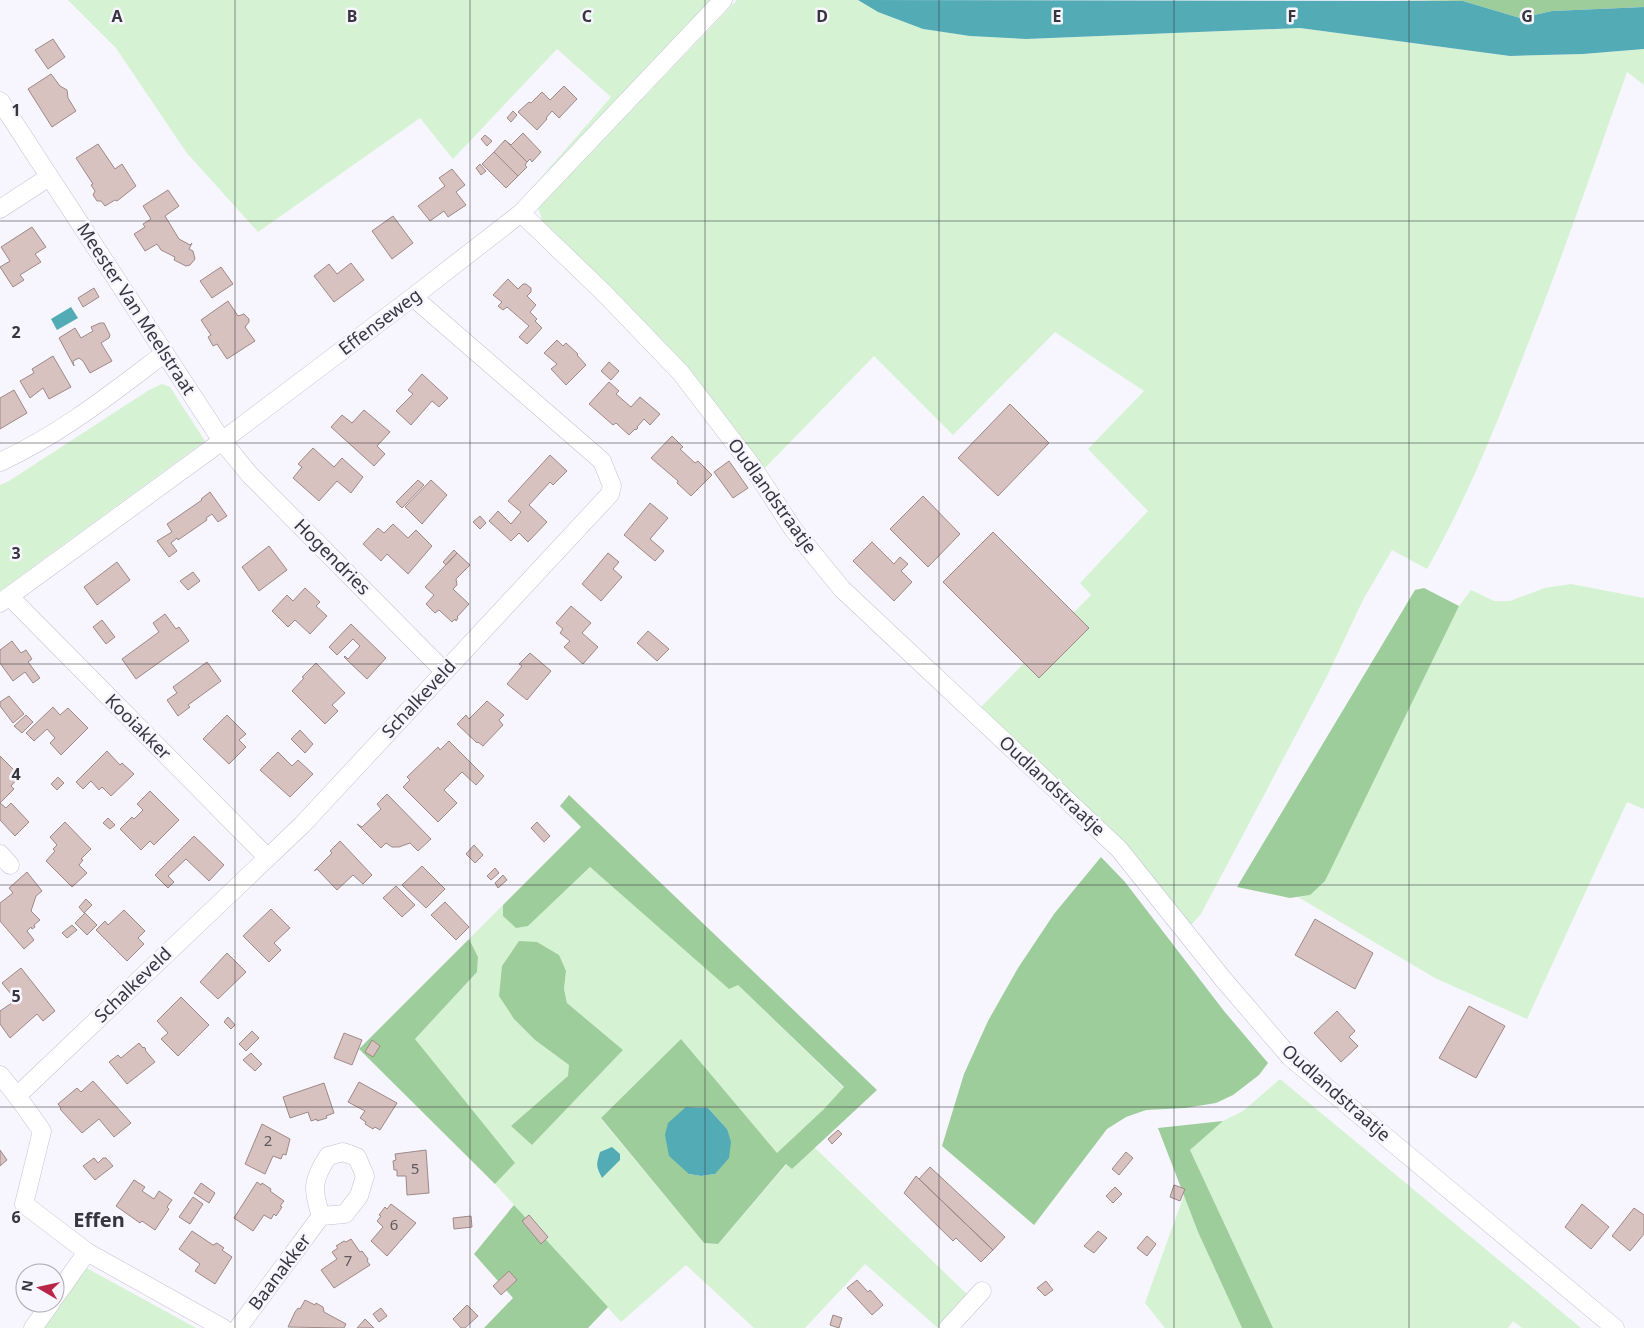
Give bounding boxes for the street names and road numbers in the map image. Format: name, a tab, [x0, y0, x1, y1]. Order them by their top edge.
street label: Meester Van Meelstraat	[72, 218, 202, 399]
street label: Effenseweg	[333, 282, 426, 360]
street label: Oudlandstraatje	[723, 433, 823, 558]
street label: Hogendries	[289, 513, 376, 600]
street label: Schalkeveld	[376, 654, 461, 743]
street label: Kooiakker	[100, 688, 177, 765]
street label: Oudlandstraatje	[994, 730, 1111, 841]
street label: Schalkeveld	[88, 941, 176, 1027]
street label: Oudlandstraatje	[1277, 1038, 1396, 1146]
street label: Baanakker	[243, 1228, 316, 1315]

